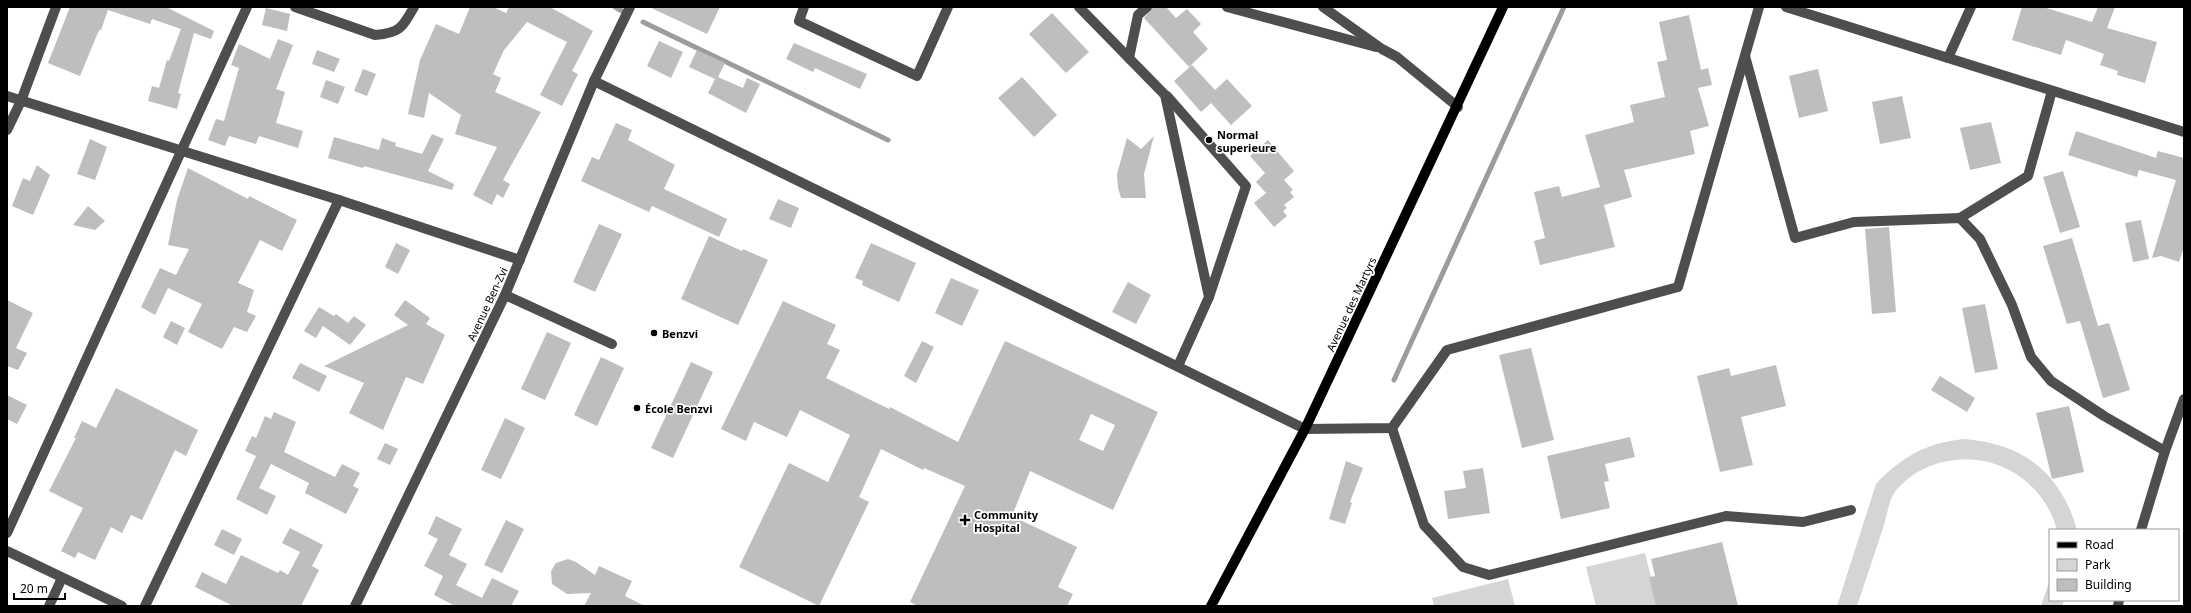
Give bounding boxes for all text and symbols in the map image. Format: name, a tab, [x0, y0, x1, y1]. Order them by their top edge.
place label: Normal superieure	[1217, 127, 1277, 155]
marker: Normal superieure	[1204, 135, 1214, 145]
street label: Avenue des Martyrs	[1323, 254, 1379, 354]
street label: Avenue Ben-Zvi	[463, 265, 511, 343]
place label: Benzvi	[662, 326, 698, 341]
marker: Benzvi	[649, 328, 659, 338]
place label: École Benzvi	[645, 401, 712, 416]
marker: École Benzvi	[632, 403, 642, 413]
place label: Community Hospital	[974, 507, 1039, 535]
marker: Community Hospital	[959, 514, 971, 526]
legend	[2049, 529, 2179, 601]
text: Road	[2085, 536, 2114, 553]
text: Park	[2085, 556, 2111, 573]
scale bar	[14, 575, 65, 601]
text: Building	[2085, 576, 2132, 593]
text: 20 m	[20, 580, 48, 597]

